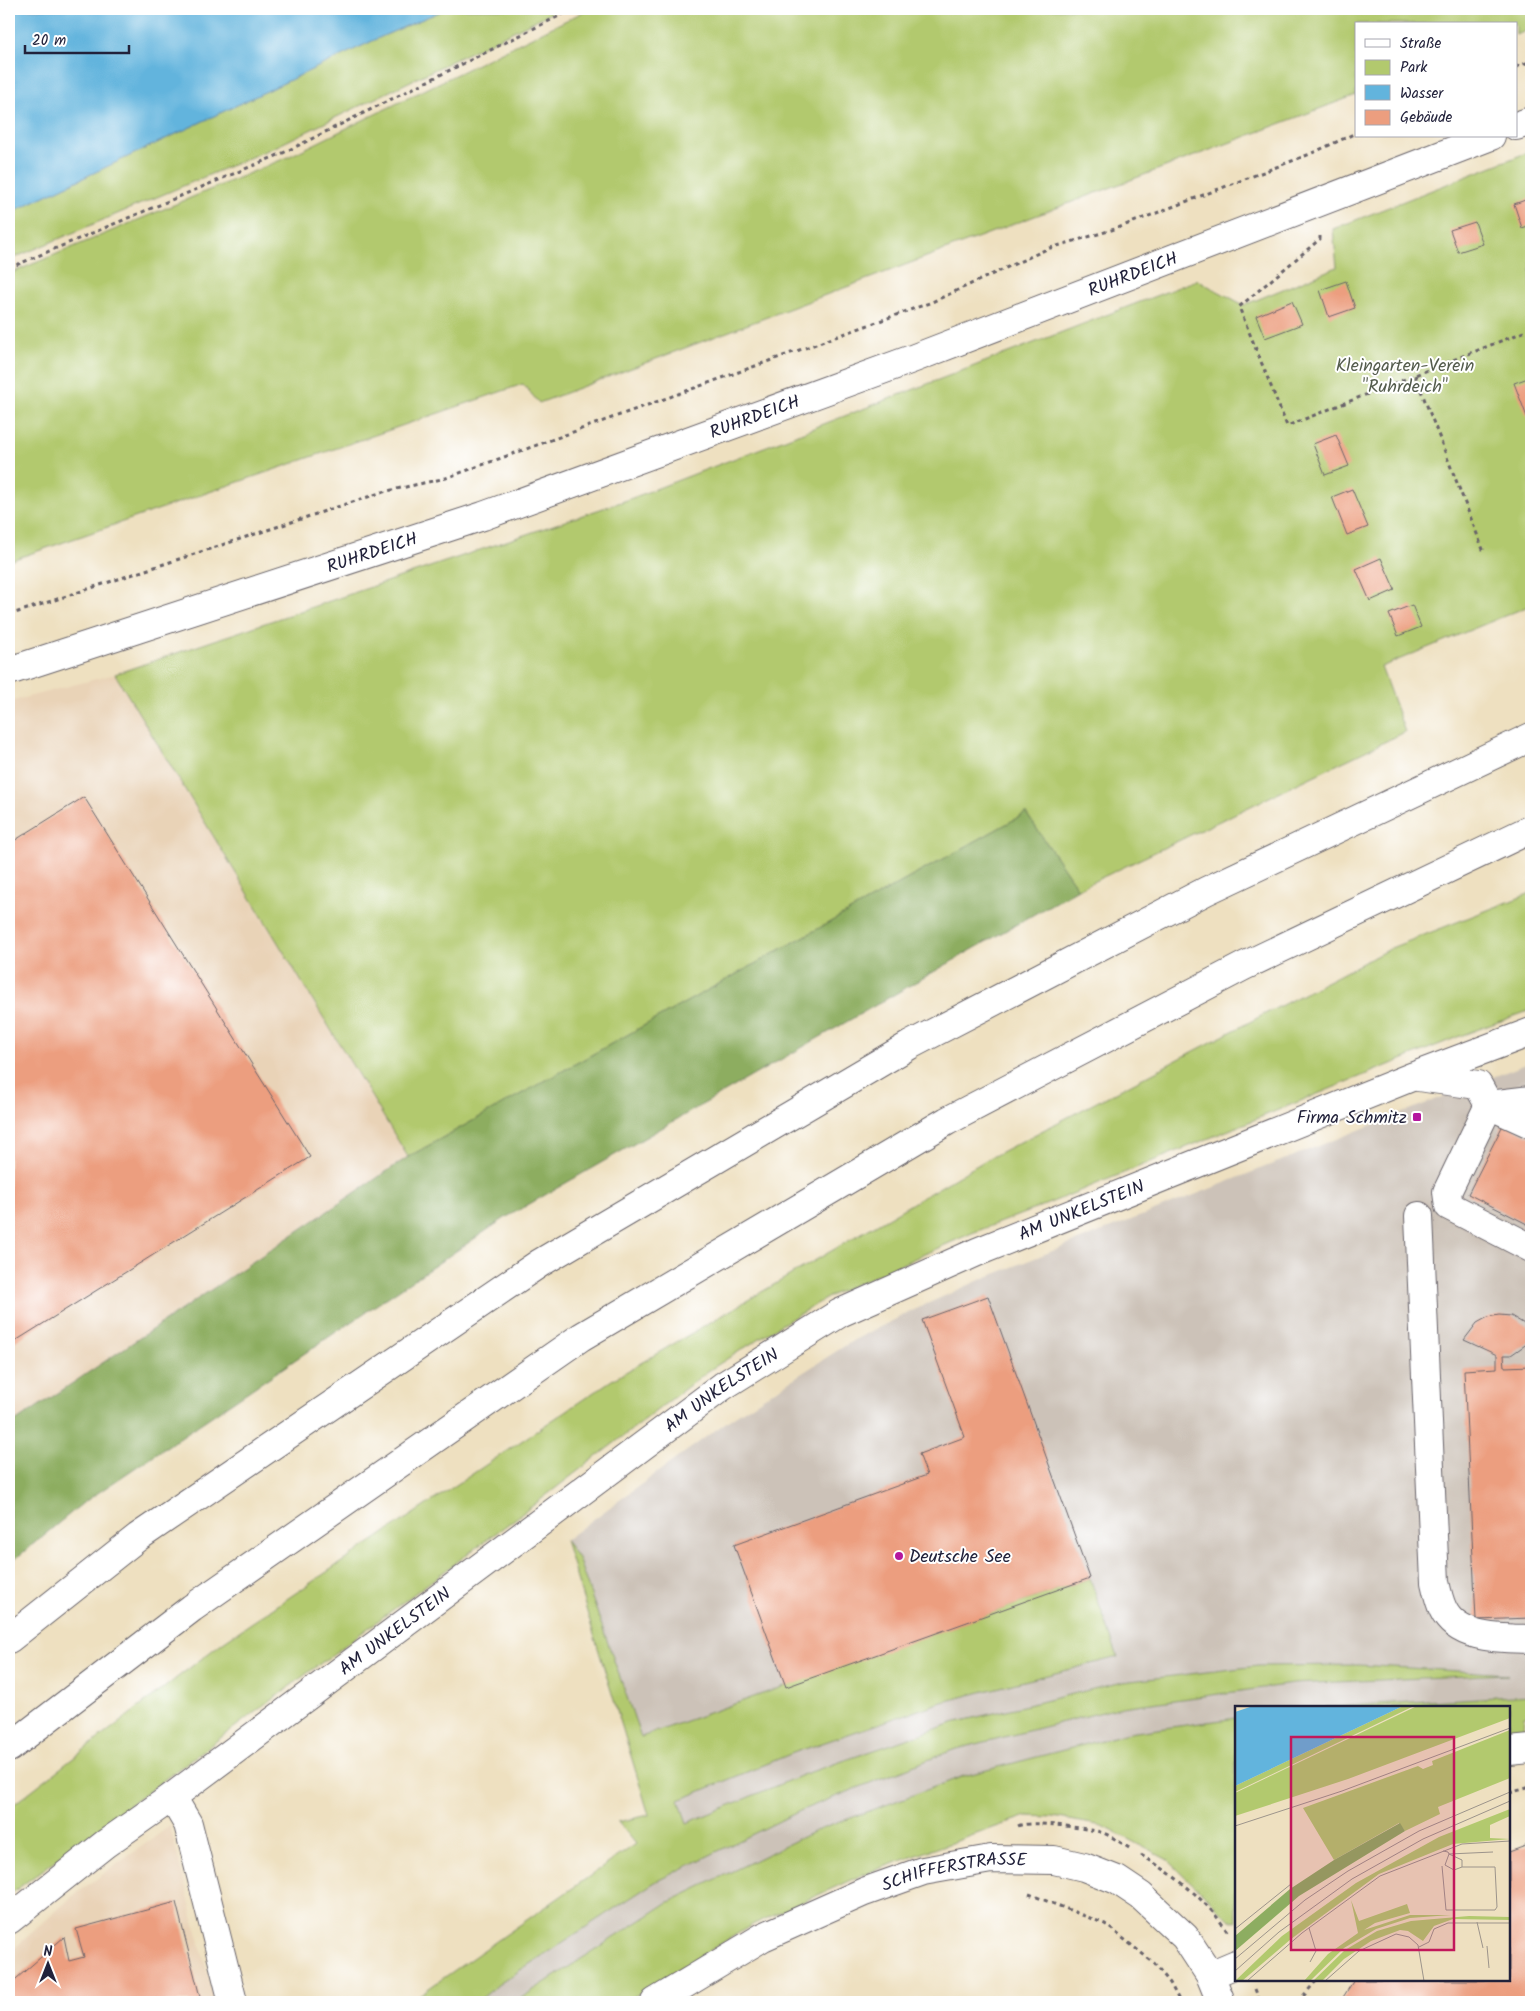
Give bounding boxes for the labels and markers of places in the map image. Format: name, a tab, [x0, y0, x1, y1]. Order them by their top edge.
place label: Firma Schmitz	[1297, 1104, 1407, 1133]
marker: Firma Schmitz	[1411, 1111, 1423, 1123]
place label: Deutsche See	[909, 1543, 1011, 1572]
marker: Deutsche See	[893, 1550, 905, 1562]

